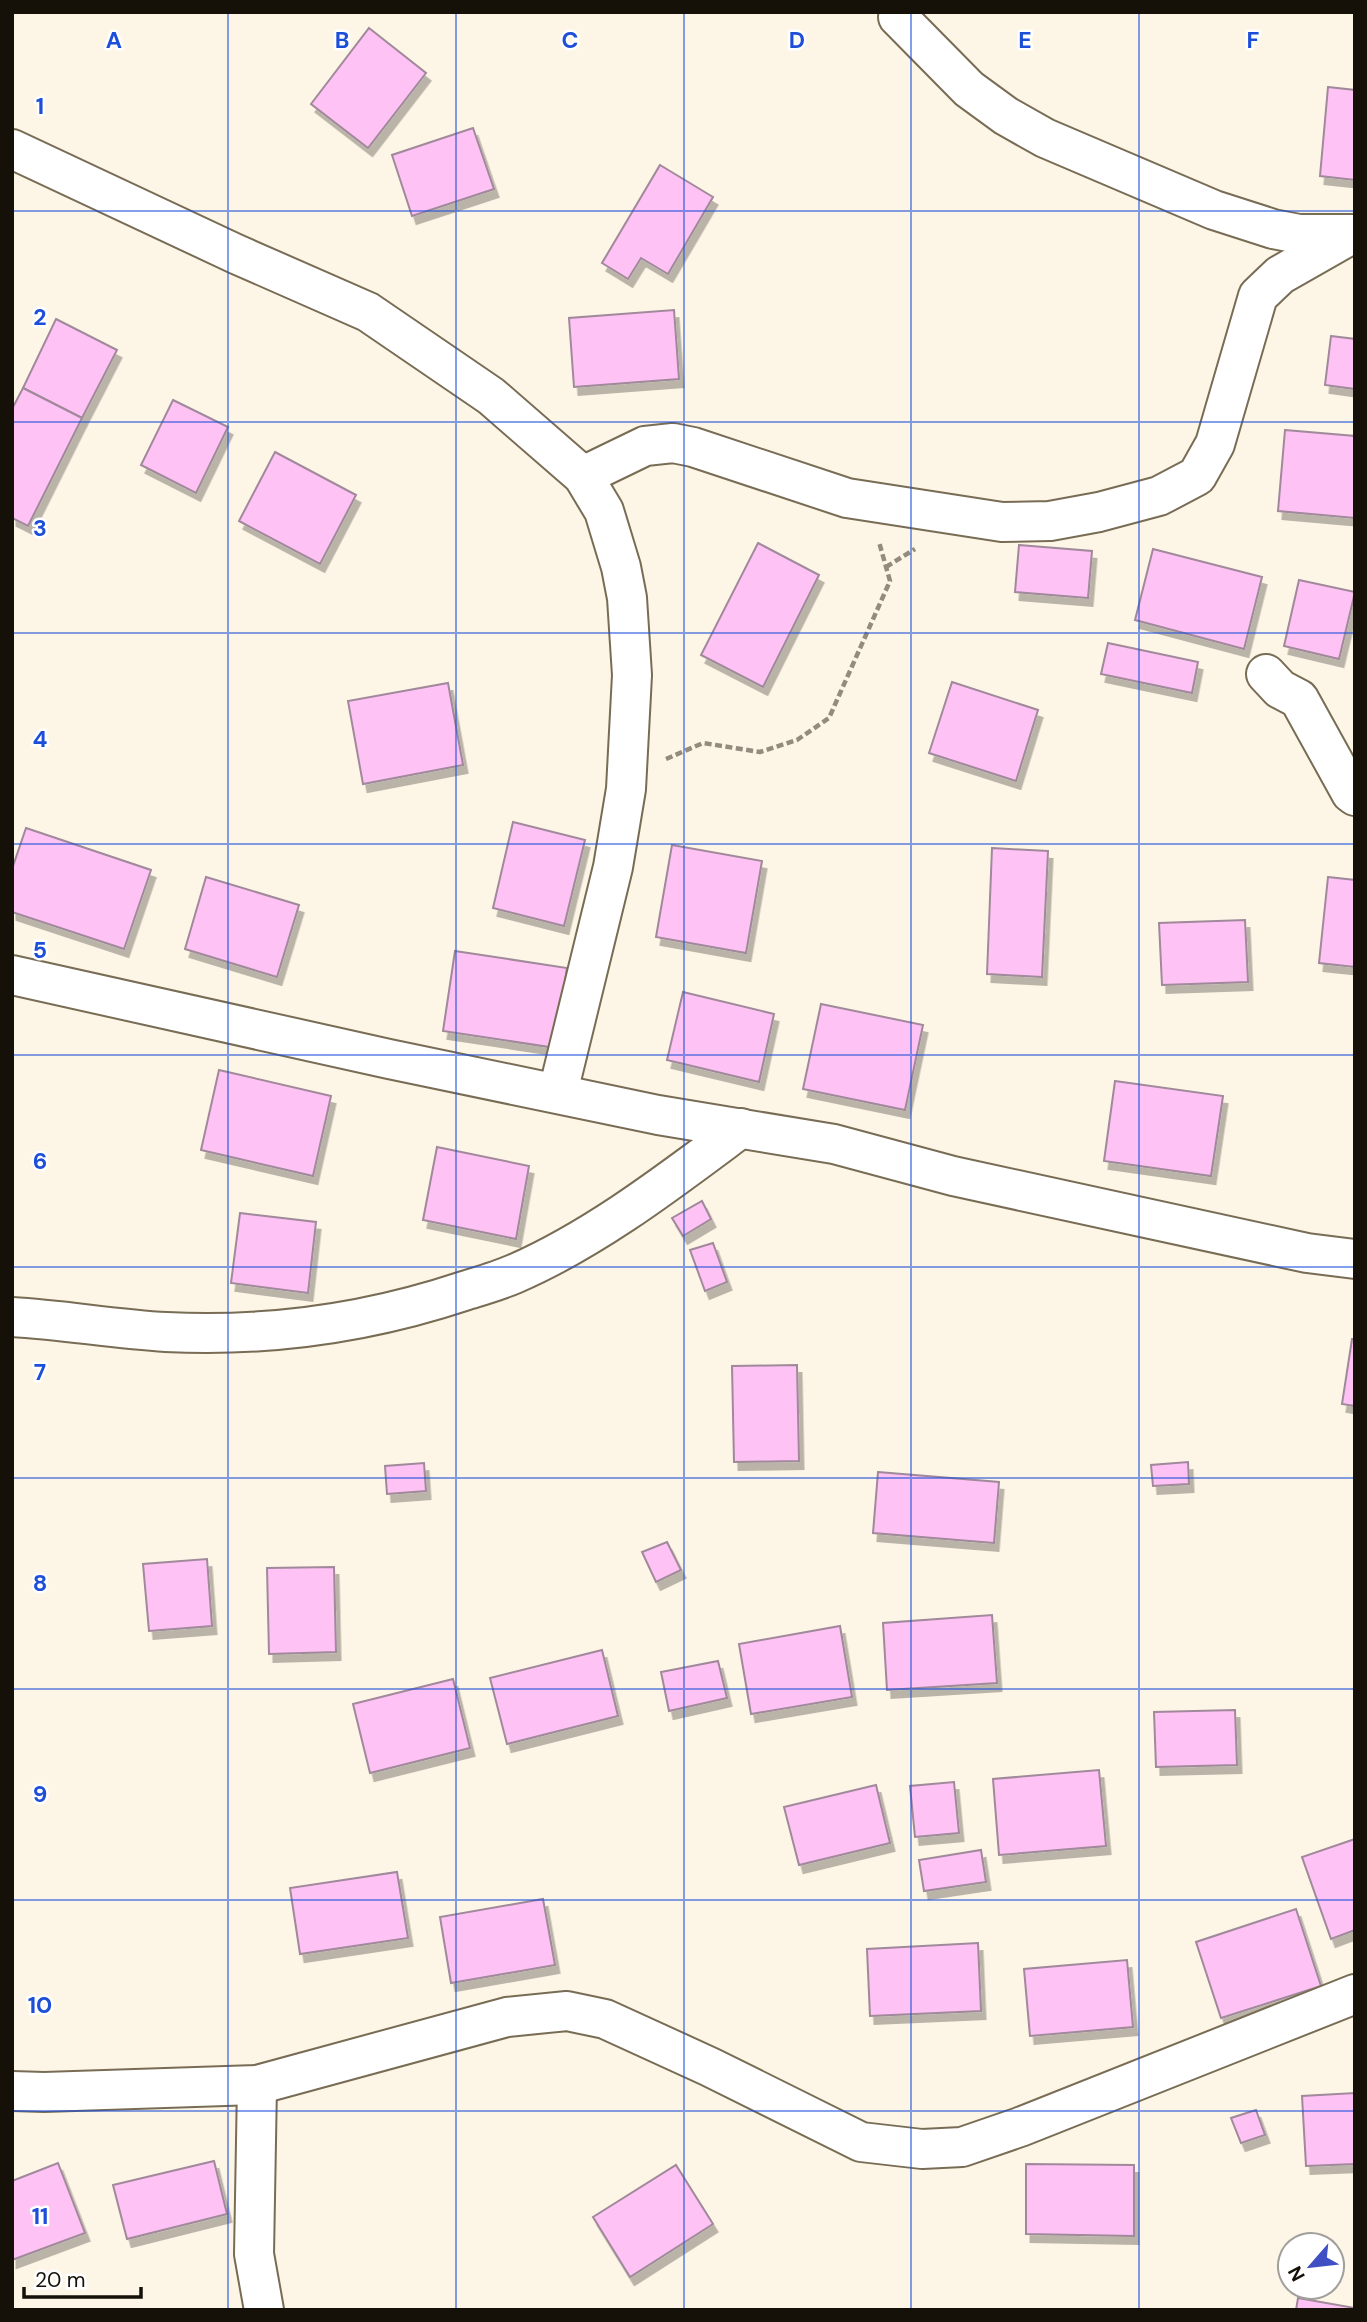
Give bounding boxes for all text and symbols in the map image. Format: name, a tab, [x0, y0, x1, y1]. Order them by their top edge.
text: A	[106, 25, 122, 55]
text: B	[335, 25, 349, 55]
text: C	[562, 25, 578, 55]
text: D	[789, 25, 805, 55]
text: E	[1018, 25, 1032, 55]
text: F	[1247, 25, 1260, 55]
text: 1	[36, 91, 44, 121]
text: 2	[33, 302, 47, 332]
text: 3	[33, 513, 47, 543]
text: 4	[33, 724, 48, 754]
text: 5	[33, 935, 47, 965]
text: 6	[33, 1146, 47, 1176]
text: 7	[34, 1357, 46, 1387]
text: 8	[33, 1568, 47, 1598]
text: 9	[33, 1779, 47, 1809]
text: 10	[28, 1990, 52, 2020]
text: 11	[32, 2201, 48, 2231]
north arrow	[1276, 2231, 1346, 2301]
scale bar	[24, 2256, 142, 2300]
text: N	[1282, 2262, 1311, 2286]
text: 20 m	[35, 2266, 86, 2294]

